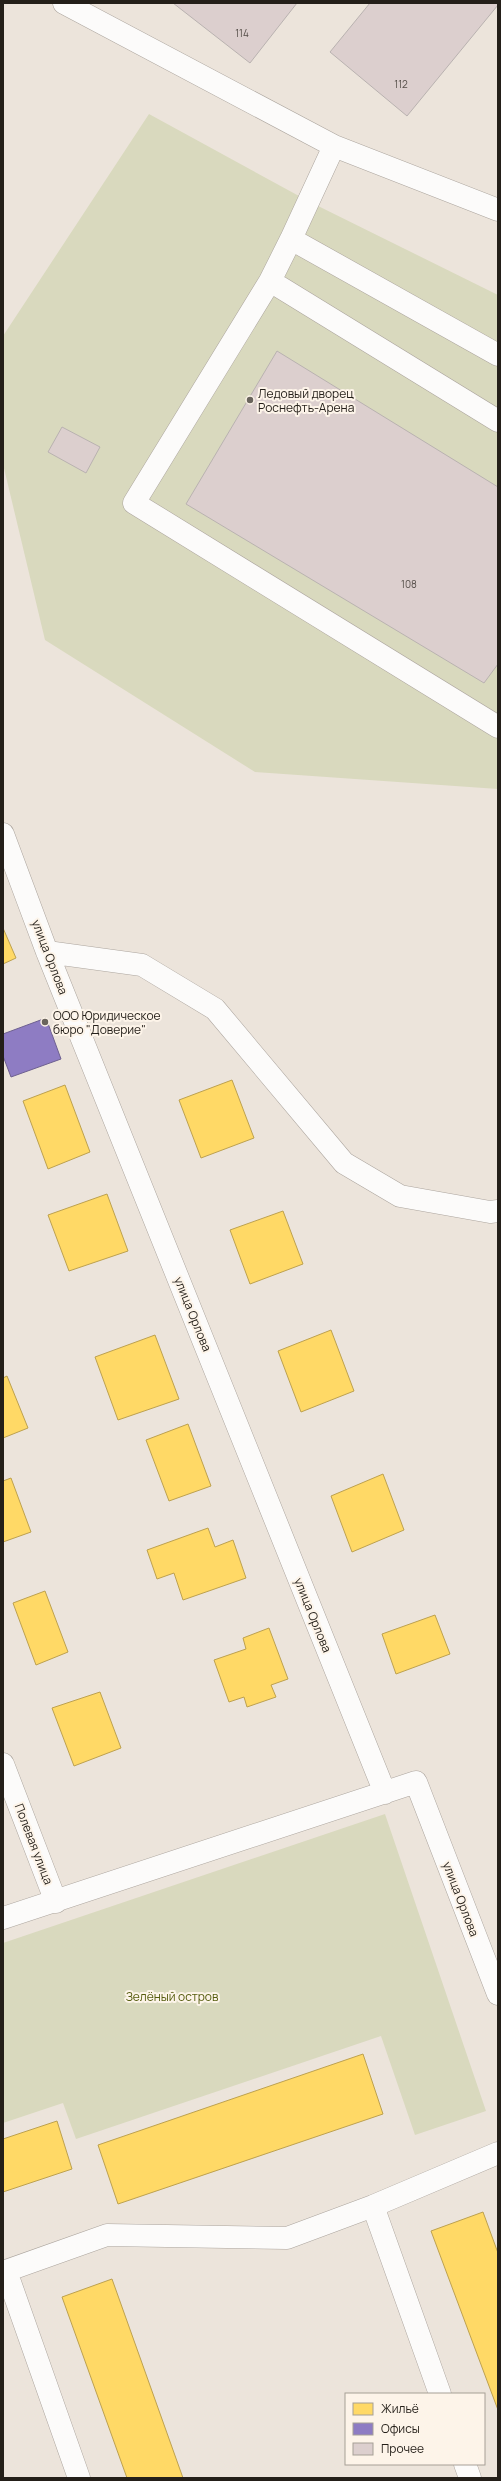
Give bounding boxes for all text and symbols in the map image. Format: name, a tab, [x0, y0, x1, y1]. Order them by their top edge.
house number: 114	[235, 26, 249, 40]
house number: 112	[394, 77, 408, 91]
place label: Ледовый дворец Роснефть-Арена	[258, 385, 354, 416]
marker: Ледовый дворец Роснефть-Арена	[245, 395, 255, 405]
house number: 108	[401, 577, 417, 591]
street label: улица Орлова	[28, 917, 72, 997]
place label: ООО Юридическое бюро "Доверие"	[53, 1007, 161, 1038]
marker: ООО Юридическое бюро "Доверие"	[40, 1017, 50, 1027]
street label: улица Орлова	[170, 1274, 216, 1354]
street label: улица Орлова	[290, 1575, 336, 1655]
street label: Полевая улица	[11, 1801, 57, 1887]
street label: улица Орлова	[439, 1859, 483, 1939]
park label: Зелёный остров	[126, 1988, 219, 2005]
legend	[345, 2393, 485, 2465]
text: Жильё	[381, 2400, 419, 2417]
text: Офисы	[381, 2420, 420, 2437]
text: Прочее	[381, 2440, 424, 2457]

